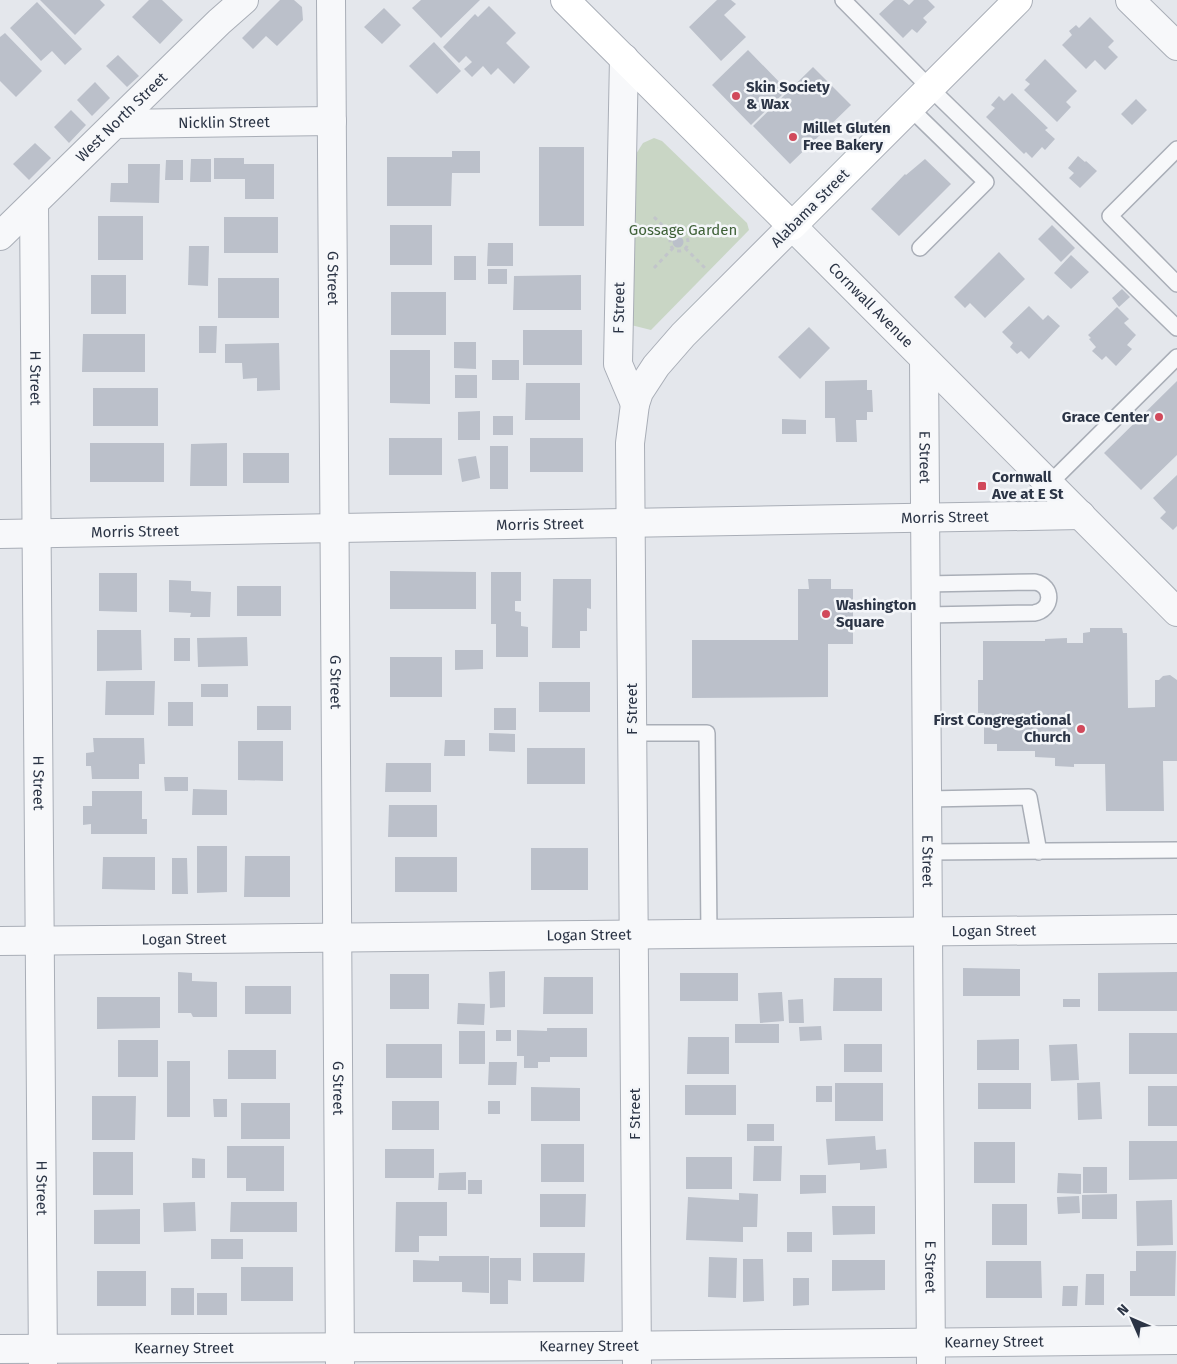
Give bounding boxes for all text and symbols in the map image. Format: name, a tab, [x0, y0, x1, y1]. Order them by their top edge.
street label: West North Street	[72, 68, 171, 166]
place label: Skin Society & Wax	[746, 78, 830, 113]
marker: Skin Society & Wax	[730, 90, 742, 102]
street label: Nicklin Street	[178, 113, 270, 132]
place label: Millet Gluten Free Bakery	[803, 119, 891, 154]
marker: Millet Gluten Free Bakery	[787, 131, 799, 143]
street label: Alabama Street	[767, 165, 853, 251]
park label: Gossage Garden	[629, 221, 737, 239]
street label: G Street	[324, 251, 342, 306]
street label: Cornwall Avenue	[825, 259, 917, 351]
street label: F Street	[610, 281, 628, 334]
street label: H Street	[26, 350, 45, 406]
place label: Grace Center	[1062, 408, 1150, 426]
marker: Grace Center	[1153, 411, 1165, 423]
street label: E Street	[915, 431, 934, 484]
place label: Cornwall Ave at E St	[991, 468, 1064, 503]
marker: Cornwall Ave at E St	[976, 480, 988, 492]
street label: Morris Street	[901, 508, 990, 527]
street label: Morris Street	[496, 515, 585, 534]
street label: Morris Street	[91, 522, 180, 541]
place label: Washington Square	[836, 596, 916, 631]
marker: Washington Square	[820, 608, 832, 620]
street label: G Street	[326, 655, 345, 710]
street label: F Street	[623, 682, 641, 735]
place label: First Congregational Church	[934, 711, 1072, 746]
marker: First Congregational Church	[1075, 723, 1087, 735]
street label: H Street	[29, 755, 48, 811]
street label: E Street	[918, 835, 937, 888]
street label: Logan Street	[951, 921, 1037, 940]
street label: Logan Street	[546, 926, 632, 944]
street label: Logan Street	[141, 930, 227, 949]
street label: G Street	[329, 1061, 347, 1116]
street label: F Street	[626, 1087, 644, 1140]
street label: H Street	[32, 1160, 51, 1216]
street label: E Street	[921, 1241, 940, 1294]
north arrow	[1107, 1294, 1157, 1344]
text: N	[1114, 1301, 1132, 1319]
street label: Kearney Street	[944, 1332, 1044, 1351]
street label: Kearney Street	[539, 1337, 640, 1355]
street label: Kearney Street	[134, 1339, 234, 1357]

